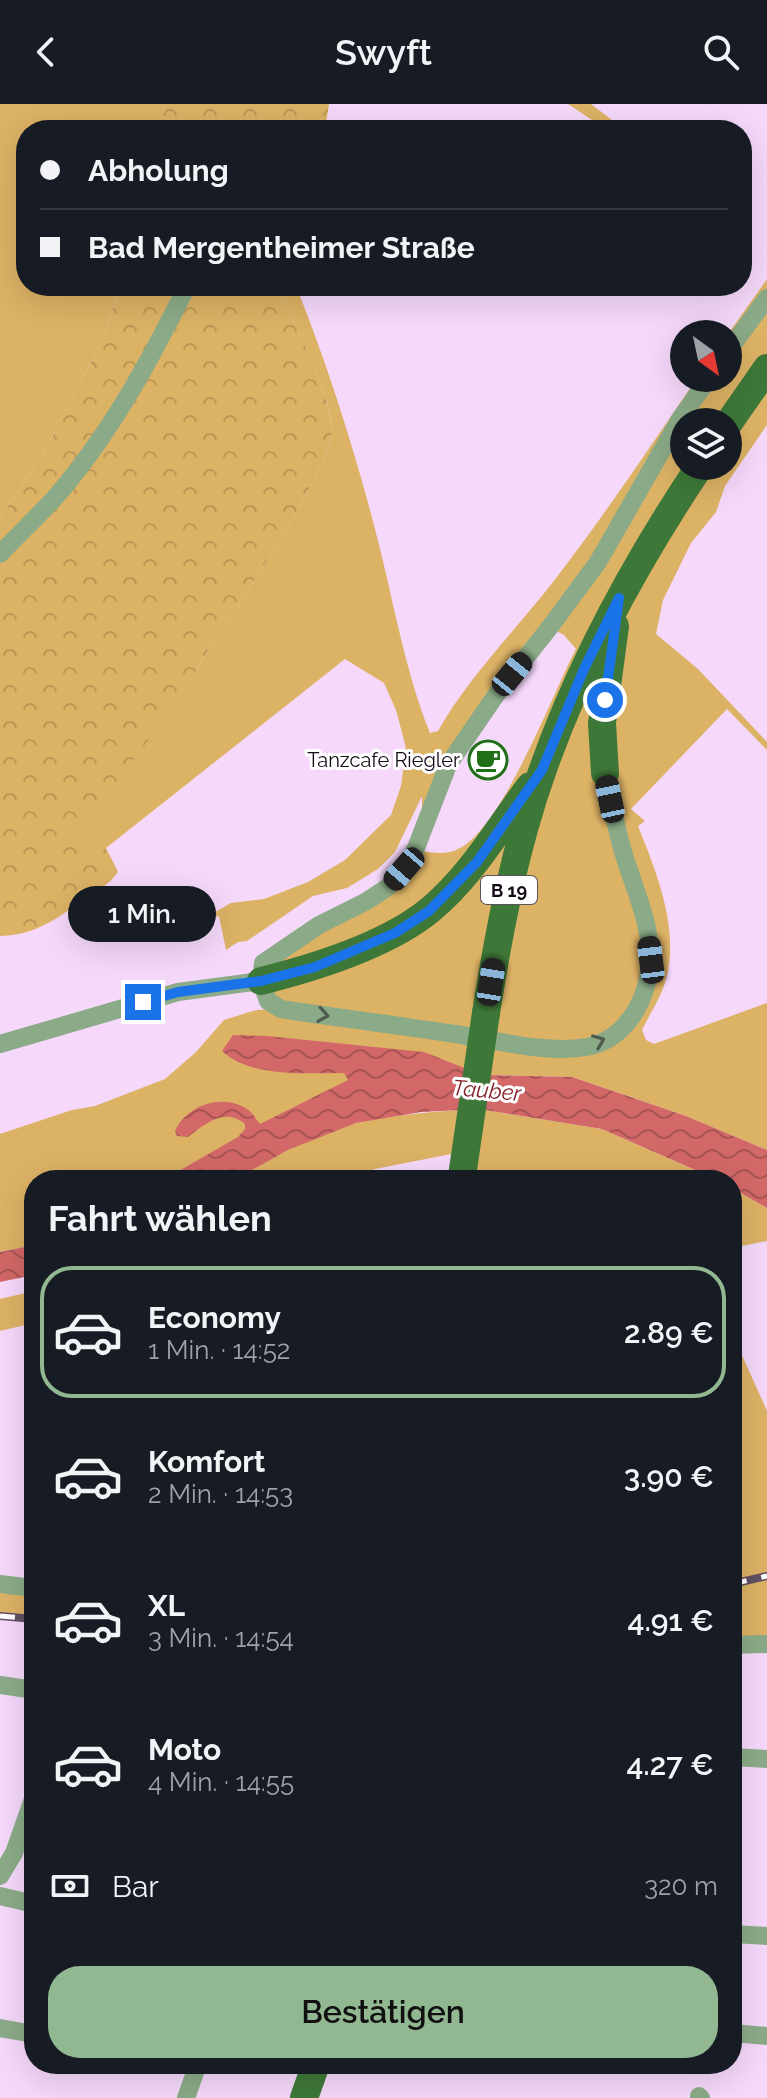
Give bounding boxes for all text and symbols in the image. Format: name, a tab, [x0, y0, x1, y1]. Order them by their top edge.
icon: back	[24, 30, 68, 74]
icon: search	[699, 30, 743, 74]
text: Swyft	[335, 31, 432, 73]
text: Abholung	[88, 153, 229, 188]
text: Bad Mergentheimer Straße	[88, 230, 475, 265]
north arrow	[670, 320, 742, 392]
map controls	[670, 320, 742, 480]
button: layers	[670, 408, 742, 480]
car	[488, 648, 536, 700]
route start	[587, 682, 623, 718]
cafe icon: Tanzcafe Riegler	[467, 739, 509, 781]
place label: Tanzcafe Riegler	[307, 748, 460, 772]
car	[593, 773, 627, 825]
car	[379, 843, 429, 895]
road number: B 19	[481, 876, 537, 904]
callout: 1 Min.	[69, 886, 217, 942]
text: 1 Min.	[108, 899, 176, 929]
car	[636, 935, 666, 985]
car	[475, 956, 507, 1008]
route end	[125, 984, 161, 1020]
one-way arrow	[316, 1006, 329, 1023]
one-way arrow	[591, 1035, 605, 1051]
water label: Tauber	[452, 1074, 524, 1106]
text: Fahrt wählen	[48, 1197, 272, 1239]
icon: car	[52, 1296, 124, 1368]
text: Economy	[148, 1300, 281, 1335]
text: 2.89 €	[624, 1315, 714, 1350]
text: 1 Min. · 14:52	[148, 1335, 290, 1365]
icon: car	[52, 1440, 124, 1512]
text: Komfort	[148, 1444, 265, 1479]
text: 3.90 €	[624, 1459, 714, 1494]
text: 2 Min. · 14:53	[148, 1479, 293, 1509]
icon: car	[52, 1584, 124, 1656]
text: XL	[148, 1588, 185, 1623]
text: 4.91 €	[628, 1603, 714, 1638]
text: 3 Min. · 14:54	[148, 1623, 294, 1653]
icon: car	[52, 1728, 124, 1800]
text: Moto	[148, 1732, 221, 1767]
text: 4.27 €	[626, 1747, 714, 1782]
text: 4 Min. · 14:55	[148, 1767, 294, 1797]
icon: cash	[48, 1864, 92, 1908]
text: Bar	[112, 1869, 159, 1904]
text: 320 m	[644, 1871, 718, 1901]
button: Bestätigen	[48, 1966, 718, 2058]

